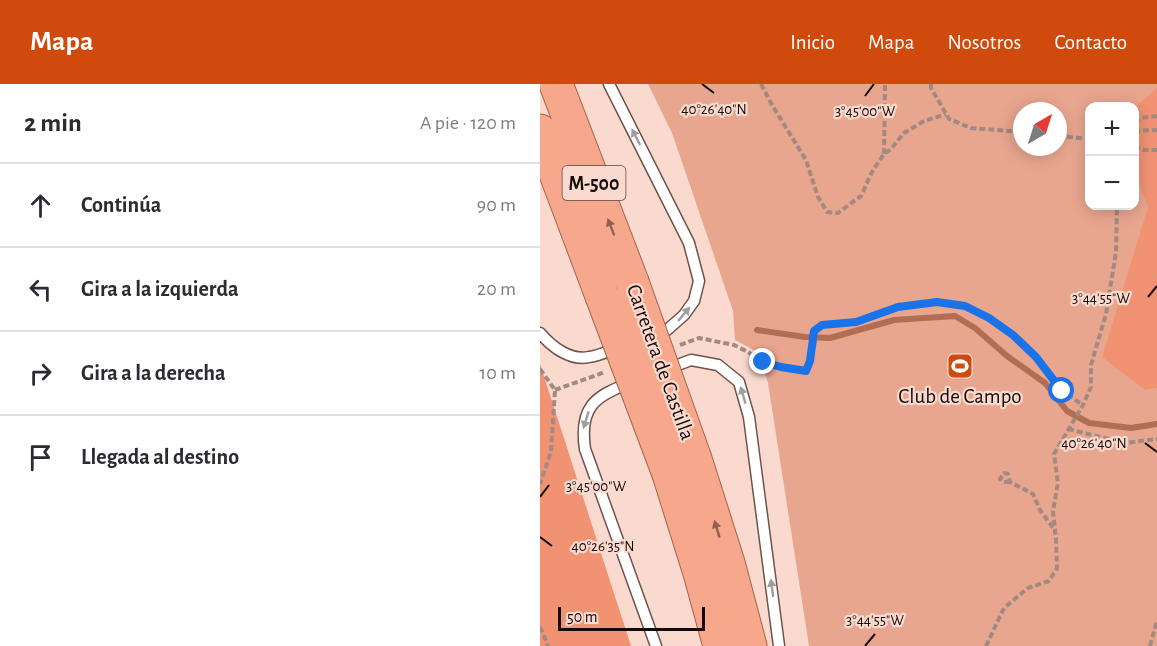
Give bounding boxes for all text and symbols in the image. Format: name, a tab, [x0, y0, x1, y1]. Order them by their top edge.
text: Mapa	[30, 28, 93, 56]
text: Inicio	[790, 32, 835, 53]
text: Mapa	[868, 32, 915, 53]
text: Nosotros	[948, 32, 1021, 53]
text: Contacto	[1054, 32, 1127, 53]
text: 40°26'40"N	[681, 102, 747, 117]
north arrow	[1013, 102, 1067, 156]
map controls	[1085, 102, 1139, 210]
button: +	[1085, 102, 1139, 156]
text: 3°45'00"W	[835, 104, 896, 119]
text: 2 min	[24, 110, 82, 136]
text: A pie · 120 m	[420, 113, 516, 133]
one-way arrow	[631, 129, 641, 146]
button: −	[1085, 156, 1139, 210]
road number: M-500	[562, 166, 626, 200]
icon: ahead	[24, 189, 57, 222]
text: Continúa	[81, 194, 161, 216]
text: 90 m	[477, 195, 516, 215]
one-way arrow	[606, 218, 616, 236]
icon: left	[24, 273, 57, 306]
text: Gira a la izquierda	[81, 278, 239, 300]
text: 20 m	[477, 279, 516, 299]
street label: Carretera de Castilla	[623, 282, 698, 443]
text: 3°44'55"W	[1072, 291, 1131, 306]
one-way arrow	[677, 306, 690, 322]
route end	[749, 348, 775, 374]
sports icon: Club de Campo	[945, 351, 975, 381]
icon: right	[24, 357, 57, 390]
text: Gira a la derecha	[81, 362, 226, 384]
text: 10 m	[479, 363, 516, 383]
route start	[1048, 377, 1074, 403]
one-way arrow	[737, 386, 747, 404]
place label: Club de Campo	[898, 386, 1022, 407]
one-way arrow	[581, 411, 590, 429]
text: 40°26'40"N	[1061, 436, 1127, 451]
icon: arrive	[24, 441, 57, 474]
text: Llegada al destino	[81, 446, 239, 468]
text: 3°45'00"W	[566, 479, 627, 494]
one-way arrow	[712, 520, 721, 538]
text: 40°26'35"N	[572, 539, 634, 554]
one-way arrow	[767, 578, 776, 597]
scale bar	[558, 604, 705, 632]
text: 50 m	[567, 609, 598, 625]
text: 3°44'55"W	[846, 613, 905, 628]

